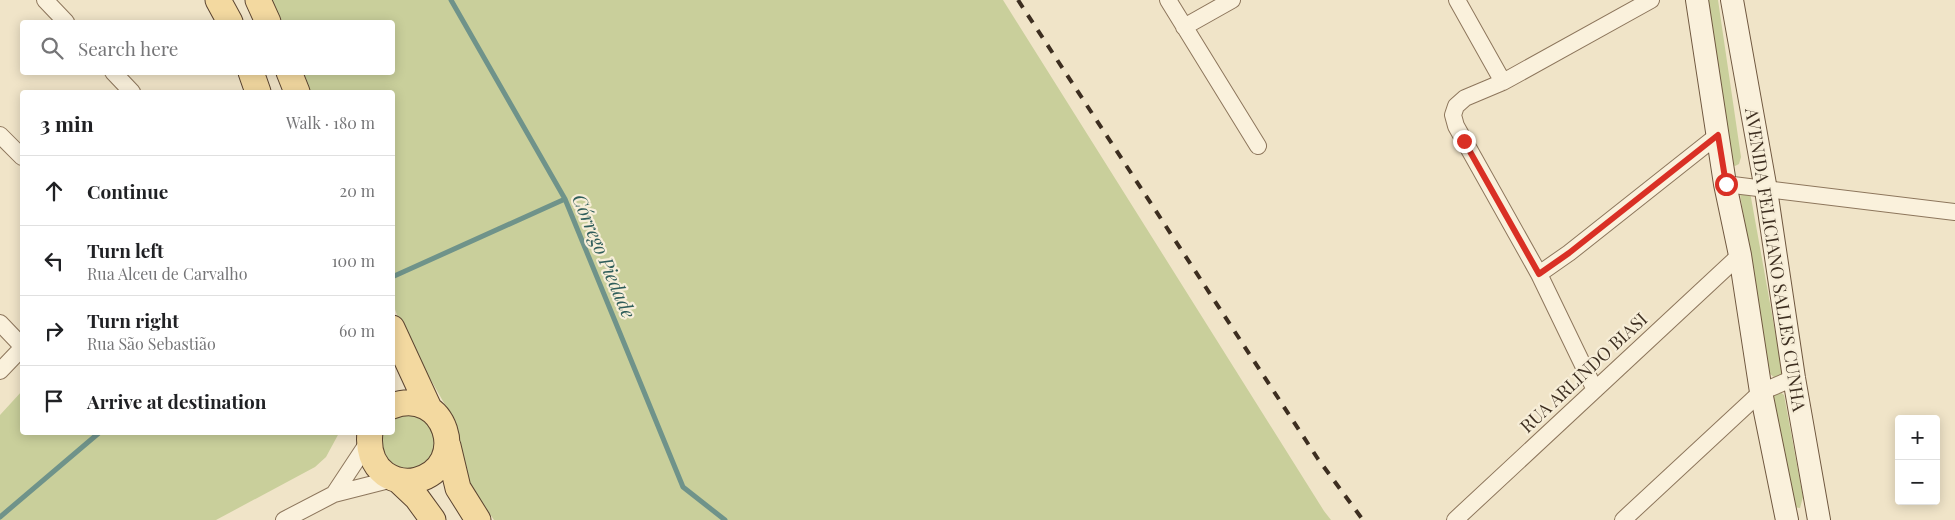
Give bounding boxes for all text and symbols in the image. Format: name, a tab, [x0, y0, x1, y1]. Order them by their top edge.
search box	[20, 20, 395, 75]
icon: search	[38, 34, 66, 62]
text: Search here	[78, 35, 178, 61]
street label: AVENIDA FELICIANO SALLES CUNHA	[1740, 105, 1812, 414]
text: 3 min	[40, 109, 94, 137]
text: Walk · 180 m	[286, 112, 375, 133]
route end	[1453, 130, 1476, 153]
route start	[1715, 173, 1738, 196]
icon: ahead	[40, 177, 68, 205]
text: Continue	[87, 178, 168, 204]
text: 20 m	[340, 180, 375, 201]
water label: Córrego Piedade	[567, 190, 643, 322]
text: Turn left	[87, 237, 164, 263]
icon: left	[40, 247, 68, 275]
text: 100 m	[332, 250, 375, 271]
text: Rua Alceu de Carvalho	[87, 263, 247, 284]
text: Turn right	[87, 307, 179, 333]
street label: RUA ARLINDO BIASI	[1515, 307, 1652, 438]
icon: right	[40, 317, 68, 345]
text: 60 m	[339, 320, 375, 341]
text: Rua São Sebastião	[87, 333, 216, 354]
icon: arrive	[40, 387, 68, 415]
text: Arrive at destination	[87, 388, 267, 414]
map controls	[1895, 415, 1940, 505]
button: +	[1895, 415, 1940, 460]
button: −	[1895, 460, 1940, 505]

